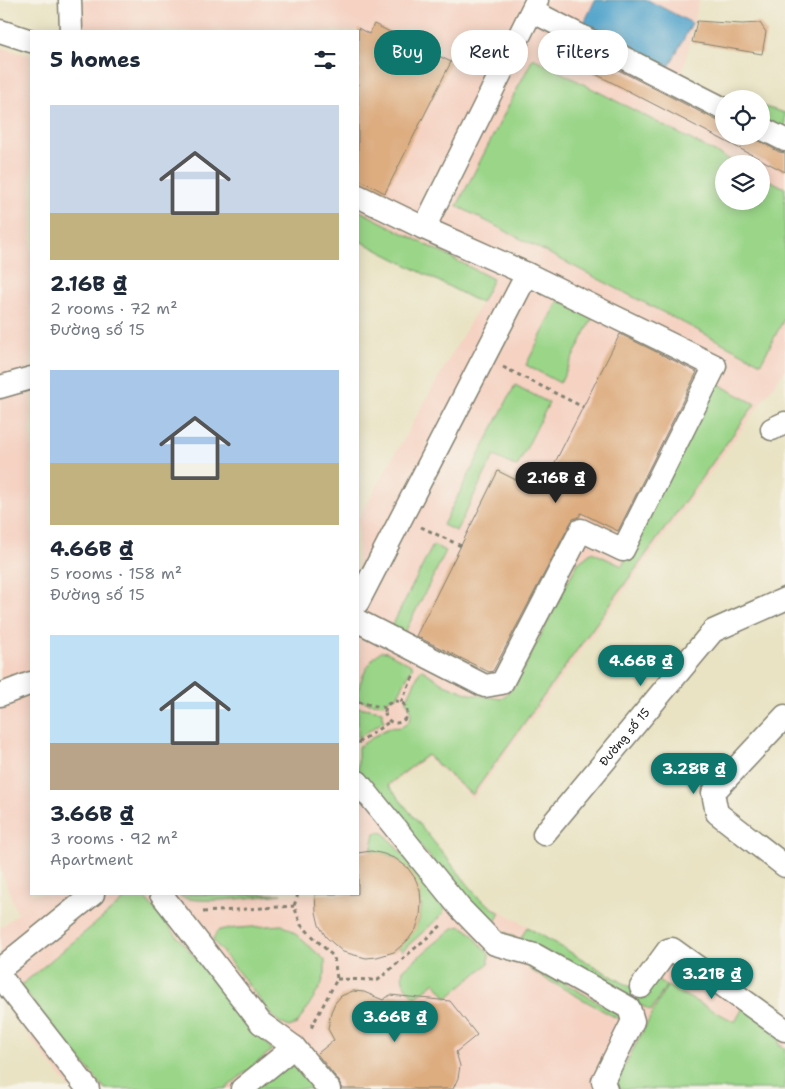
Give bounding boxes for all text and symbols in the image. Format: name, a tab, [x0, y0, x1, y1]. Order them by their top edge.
chip: Buy	[374, 30, 441, 75]
chip: Rent	[451, 30, 528, 75]
chip: Filters	[538, 30, 628, 75]
text: 5 homes	[50, 46, 141, 74]
icon: filters	[311, 46, 339, 74]
map controls	[715, 90, 770, 210]
button: locate	[715, 90, 770, 145]
icon: home	[150, 138, 240, 228]
button: layers	[715, 155, 770, 210]
text: 2.16B ₫	[50, 270, 127, 298]
text: 2 rooms · 72 m²	[50, 298, 178, 319]
text: Đường số 15	[50, 319, 145, 340]
icon: home	[150, 403, 240, 493]
pin: 2.16B ₫	[510, 462, 602, 504]
text: 2.16B ₫	[527, 467, 585, 488]
text: 4.66B ₫	[50, 535, 134, 563]
text: 5 rooms · 158 m²	[50, 563, 182, 584]
text: Đường số 15	[50, 584, 145, 605]
pin: 4.66B ₫	[595, 644, 687, 687]
text: 4.66B ₫	[609, 650, 673, 671]
icon: home	[150, 668, 240, 758]
street label: Đường số 15	[596, 705, 654, 770]
pin: 3.28B ₫	[648, 752, 740, 795]
text: 3.28B ₫	[662, 758, 726, 779]
text: 3.66B ₫	[50, 800, 134, 828]
text: 3 rooms · 92 m²	[50, 828, 178, 849]
text: Apartment	[50, 849, 133, 870]
pin: 3.21B ₫	[666, 958, 758, 1000]
text: 3.21B ₫	[682, 963, 742, 984]
pin: 3.66B ₫	[349, 1000, 441, 1043]
text: 3.66B ₫	[363, 1006, 427, 1027]

